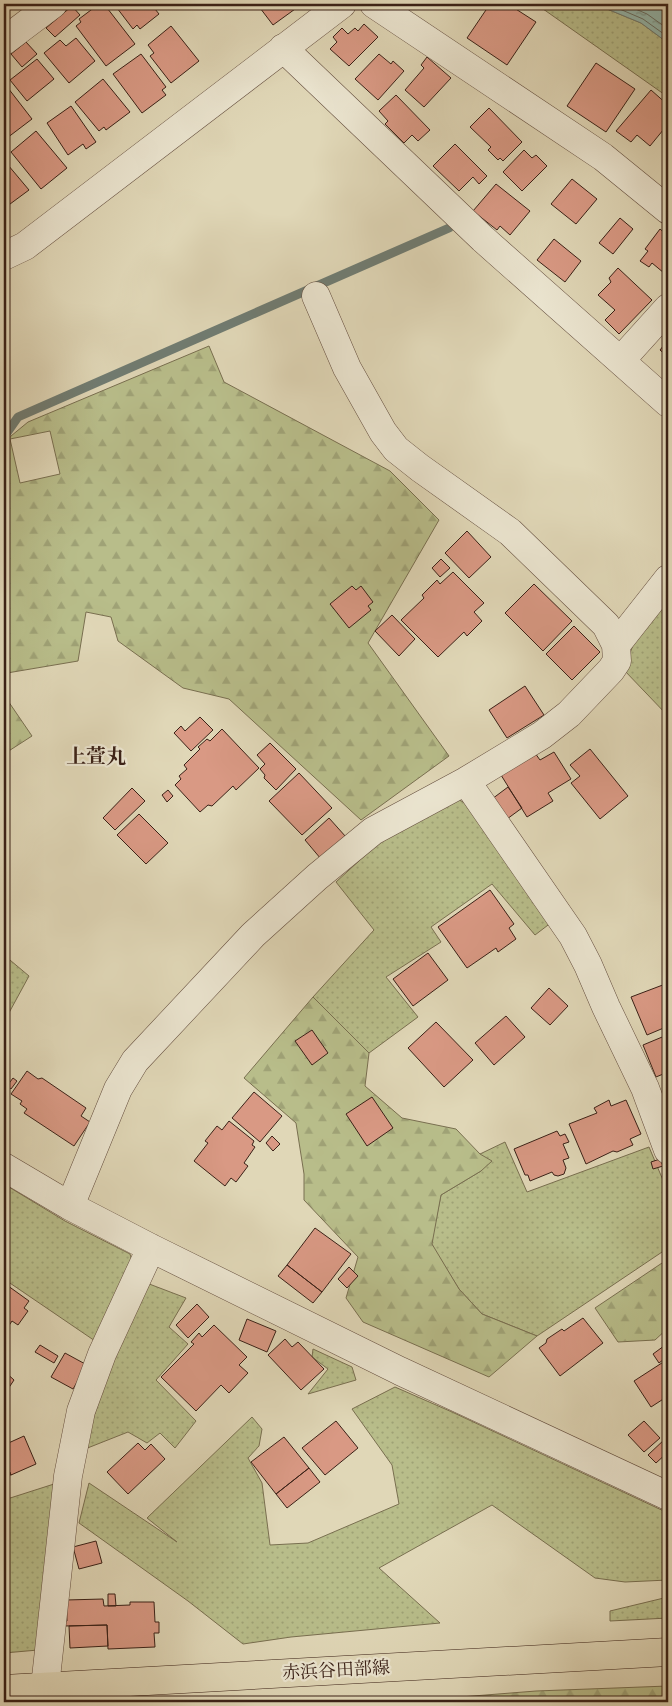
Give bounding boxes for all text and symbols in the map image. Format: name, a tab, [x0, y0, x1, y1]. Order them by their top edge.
district label: 上萱丸	[66, 744, 126, 768]
street label: 赤浜谷田部線	[281, 1656, 391, 1684]

